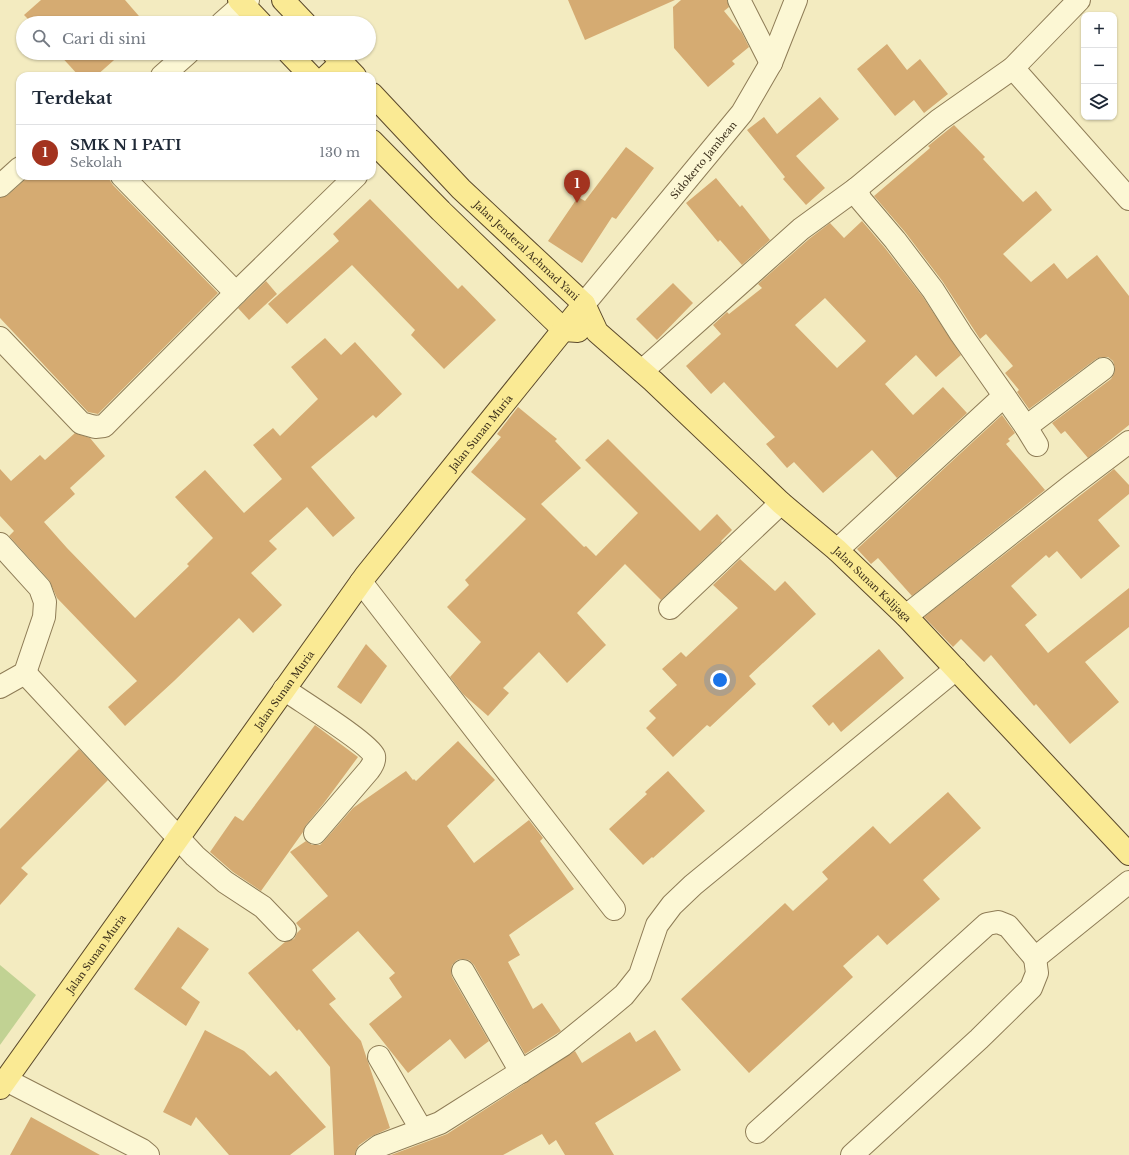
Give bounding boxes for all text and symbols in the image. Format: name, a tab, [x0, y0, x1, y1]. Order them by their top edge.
map controls	[1081, 12, 1117, 120]
button: +	[1081, 12, 1117, 48]
search box	[16, 16, 376, 60]
icon: search	[30, 27, 52, 49]
text: Cari di sini	[62, 29, 146, 48]
button: −	[1081, 48, 1117, 84]
button: layers	[1081, 84, 1117, 120]
text: Terdekat	[32, 88, 112, 109]
street label: Sidokerto Jambean	[667, 118, 739, 202]
text: SMK N 1 PATI	[70, 135, 181, 154]
text: 1	[42, 144, 48, 161]
text: 130 m	[319, 144, 360, 161]
text: Sekolah	[70, 154, 122, 171]
pin: 1	[564, 170, 590, 203]
street label: Jalan Jenderal Achmad Yani	[470, 196, 583, 303]
street label: Jalan Sunan Muria	[445, 391, 515, 475]
street label: Jalan Sunan Kalijaga	[829, 542, 915, 625]
street label: Jalan Sunan Muria	[250, 647, 317, 734]
your location	[710, 670, 730, 690]
street label: Jalan Sunan Muria	[62, 911, 129, 997]

